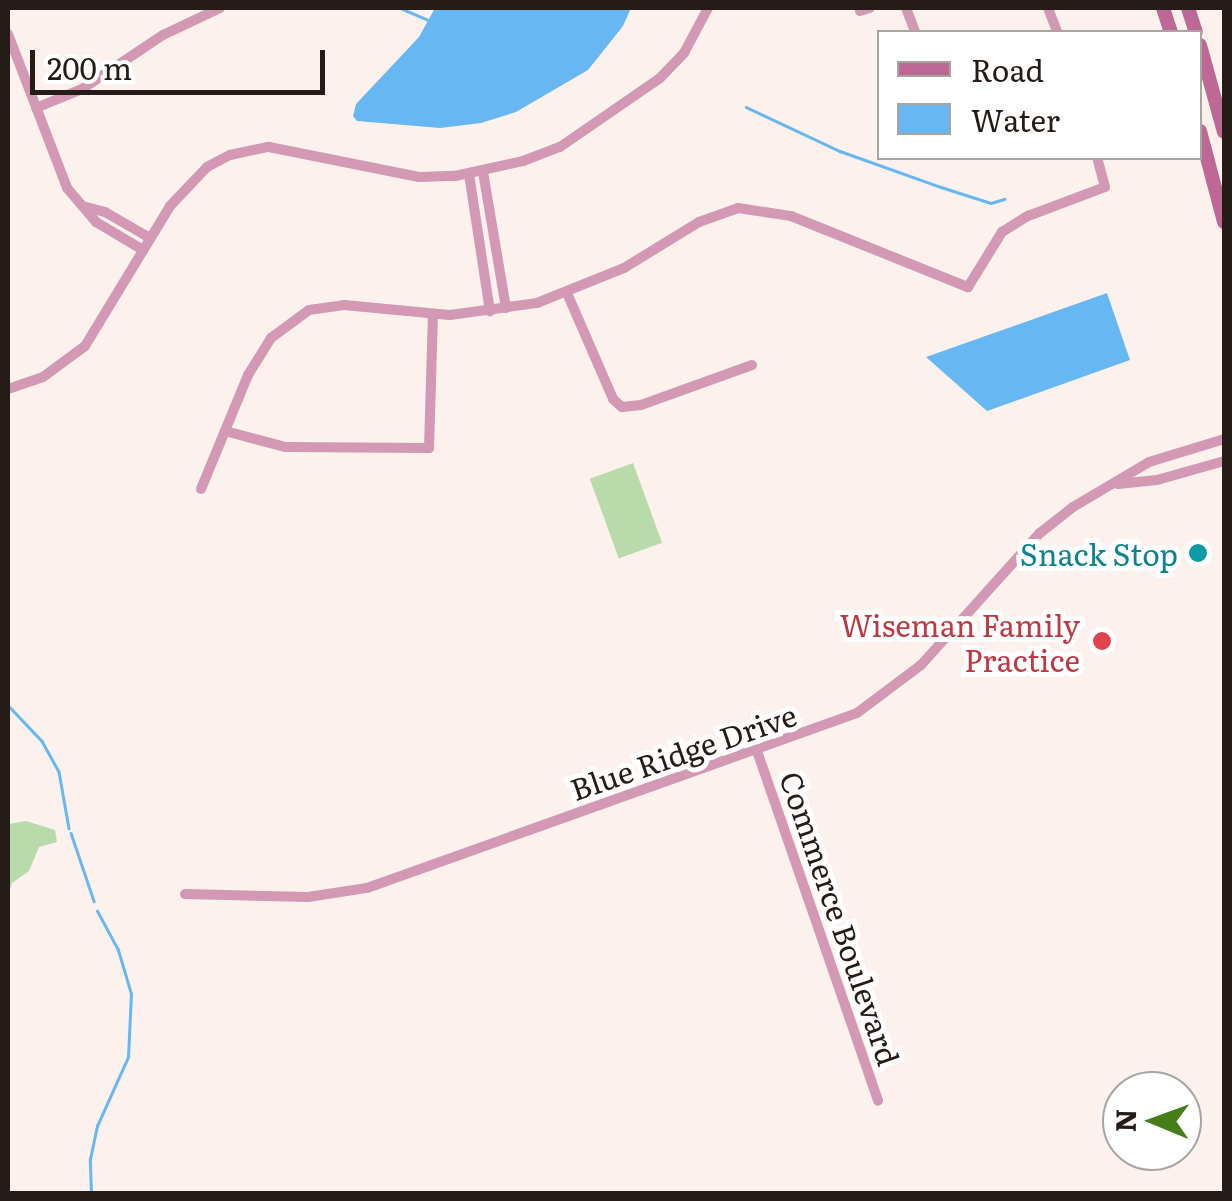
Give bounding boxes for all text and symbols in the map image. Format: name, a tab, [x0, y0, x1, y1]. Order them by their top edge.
scale bar	[35, 30, 330, 92]
legend	[877, 30, 1202, 160]
text: 200 m	[47, 45, 132, 89]
text: Road	[971, 47, 1044, 91]
text: Water	[971, 97, 1060, 141]
place label: Snack Stop	[1020, 535, 1178, 571]
marker: Snack Stop	[1187, 542, 1209, 564]
place label: Wiseman Family Practice	[840, 606, 1080, 676]
marker: Wiseman Family Practice	[1089, 628, 1115, 654]
street label: Blue Ridge Drive	[565, 695, 801, 807]
street label: Commerce Boulevard	[774, 766, 908, 1070]
north arrow	[1102, 1071, 1202, 1171]
text: N	[1103, 1108, 1145, 1133]

